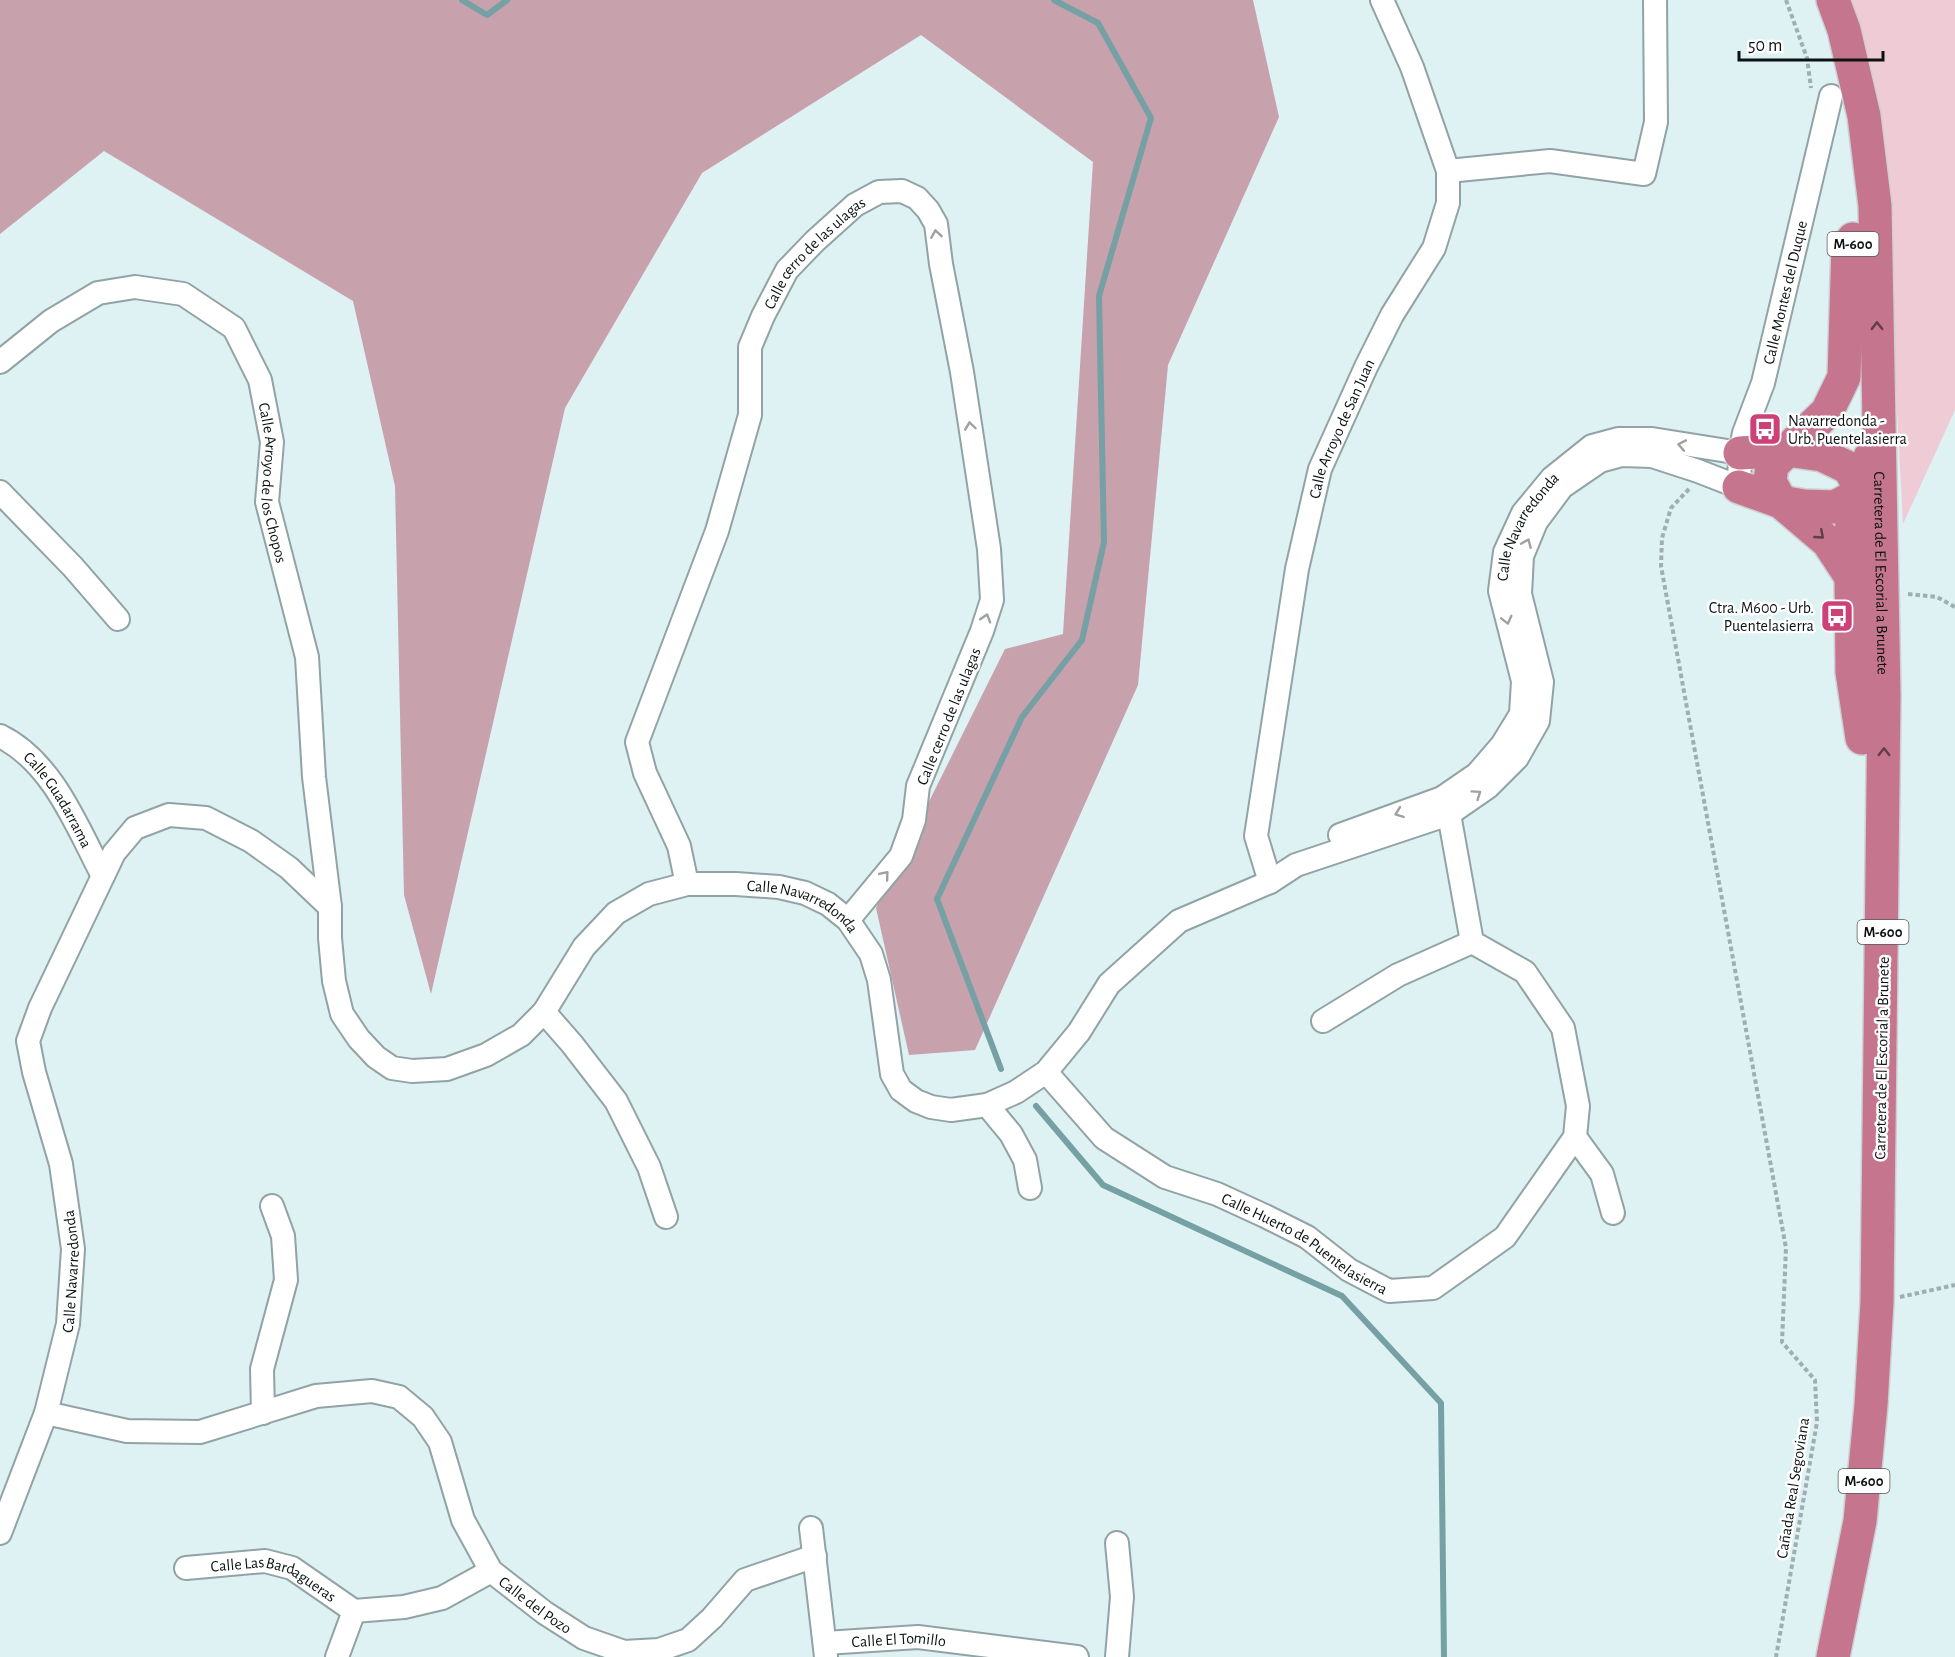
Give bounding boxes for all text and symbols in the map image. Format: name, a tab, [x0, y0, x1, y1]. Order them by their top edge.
scale bar	[1739, 24, 1883, 62]
text: 50 m	[1748, 37, 1782, 55]
street label: Calle cerro de las ulagas	[761, 194, 868, 312]
street label: Calle Montes del Duque	[1761, 219, 1810, 366]
one-way arrow	[931, 229, 943, 238]
road number: M-600	[1828, 232, 1878, 256]
one-way arrow	[1871, 321, 1884, 330]
street label: Calle Arroyo de San Juan	[1306, 356, 1378, 500]
street label: Calle Arroyo de los Chopos	[256, 401, 289, 565]
bus stop icon: Navarredonda - Urb. Puentelasierra	[1747, 411, 1783, 447]
place label: Navarredonda - Urb. Puentelasierra	[1788, 413, 1907, 447]
one-way arrow	[964, 421, 976, 430]
one-way arrow	[1677, 439, 1687, 452]
street label: Calle Navarredonda	[1494, 469, 1562, 582]
street label: Carretera de El Escorial a Brunete	[1871, 471, 1891, 675]
one-way arrow	[1814, 528, 1824, 539]
one-way arrow	[1520, 538, 1532, 549]
bus stop icon: Ctra. M600 - Urb. Puentelasierra	[1819, 598, 1855, 634]
place label: Ctra. M600 - Urb. Puentelasierra	[1709, 600, 1814, 634]
one-way arrow	[979, 613, 992, 624]
one-way arrow	[1500, 615, 1513, 625]
street label: Calle cerro de las ulagas	[914, 645, 984, 787]
one-way arrow	[1878, 747, 1890, 756]
street label: Calle Guadarrama	[20, 749, 94, 851]
one-way arrow	[1471, 790, 1482, 801]
one-way arrow	[1394, 806, 1405, 819]
one-way arrow	[878, 871, 889, 882]
street label: Calle Navarredonda	[746, 878, 861, 936]
road number: M-600	[1858, 920, 1908, 944]
street label: Carretera de El Escorial a Brunete	[1872, 956, 1892, 1160]
street label: Calle Huerto de Puentelasierra	[1219, 1190, 1390, 1298]
street label: Calle Navarredonda	[59, 1209, 82, 1335]
street label: Cañada Real Segoviana	[1774, 1417, 1812, 1560]
road number: M-600	[1838, 1469, 1890, 1493]
street label: Calle Las Bardagueras	[210, 1554, 339, 1605]
street label: Calle del Pozo	[496, 1573, 574, 1637]
street label: Calle El Tomillo	[851, 1630, 947, 1650]

